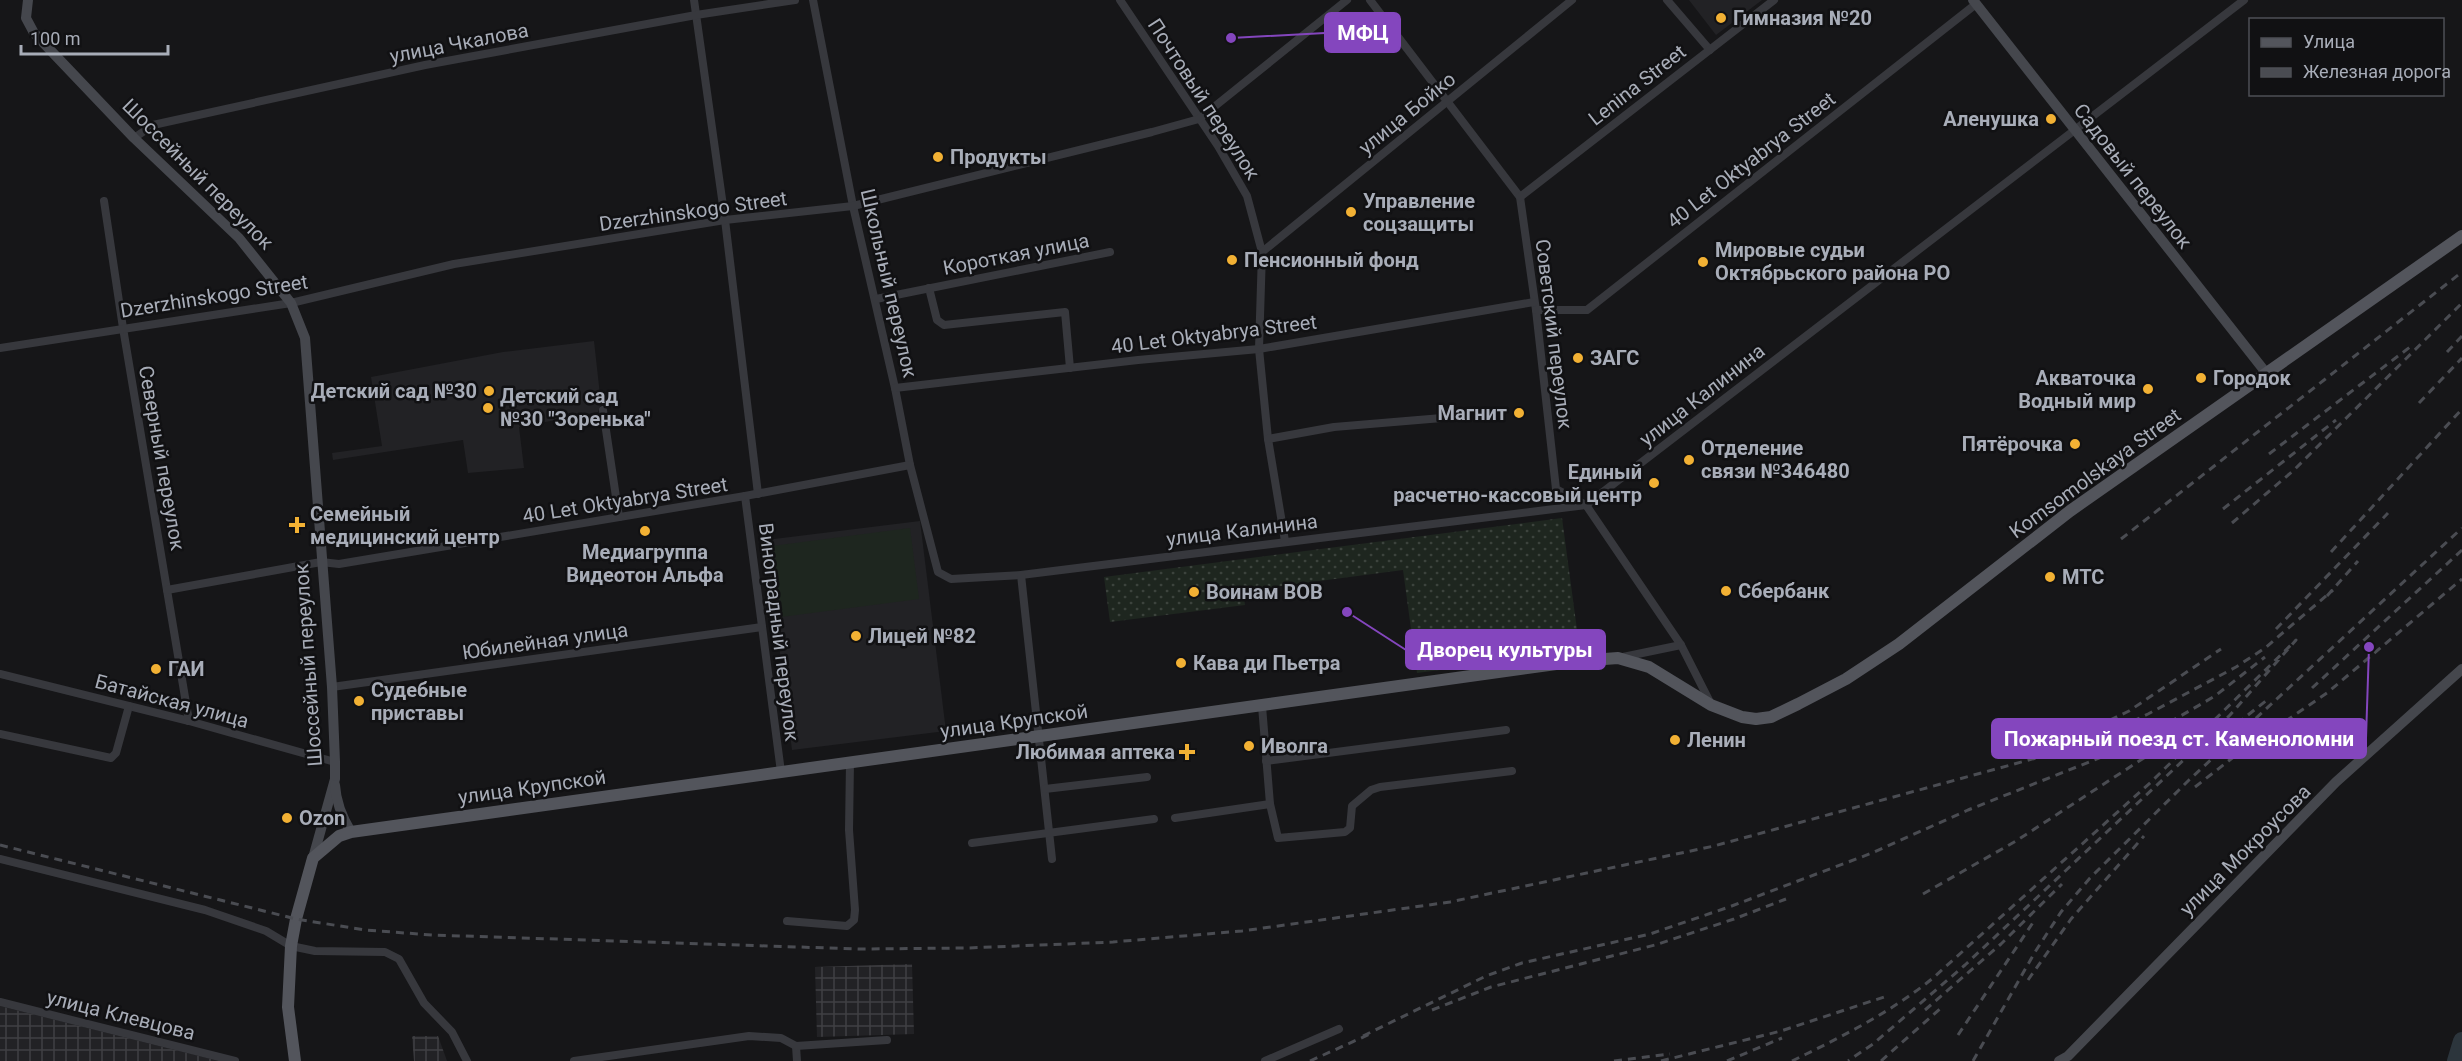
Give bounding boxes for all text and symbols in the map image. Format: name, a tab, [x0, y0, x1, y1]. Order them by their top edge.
place label: Гимназия №20	[1733, 6, 1872, 30]
marker: Гимназия №20	[1714, 11, 1728, 25]
callout: МФЦ	[1325, 13, 1400, 52]
street label: Почтовый переулок	[1143, 14, 1265, 184]
scale bar	[21, 18, 168, 56]
street label: улица Чкалова	[388, 18, 530, 68]
legend	[2249, 18, 2444, 96]
text: МФЦ	[1337, 21, 1389, 45]
text: 100 m	[30, 28, 81, 49]
text: Улица	[2303, 31, 2355, 52]
street label: Lenina Street	[1584, 40, 1690, 130]
text: Железная дорога	[2303, 61, 2451, 82]
street label: улица Бойко	[1354, 67, 1460, 159]
street label: 40 Let Oktyabrya Street	[1662, 87, 1840, 233]
street label: Шоссейный переулок	[118, 94, 279, 255]
street label: Садовый переулок	[2069, 99, 2197, 253]
place label: Аленушка	[1943, 107, 2039, 131]
marker: Аленушка	[2044, 112, 2058, 126]
place label: Продукты	[950, 145, 1047, 169]
marker: Продукты	[931, 150, 945, 164]
street label: Dzerzhinskogo Street	[598, 186, 788, 236]
street label: Школьный переулок	[856, 186, 922, 380]
place label: Управление соцзащиты	[1363, 189, 1475, 236]
marker: Управление соцзащиты	[1344, 205, 1358, 219]
street label: Короткая улица	[941, 228, 1091, 280]
street label: Советский переулок	[1530, 238, 1578, 431]
place label: Мировые судьи Октябрьского района РО	[1715, 238, 1950, 285]
place label: Пенсионный фонд	[1244, 248, 1419, 272]
marker: Пенсионный фонд	[1225, 253, 1239, 267]
marker: Мировые судьи Октябрьского района РО	[1696, 255, 1710, 269]
street label: Dzerzhinskogo Street	[119, 269, 309, 323]
street label: 40 Let Oktyabrya Street	[1110, 309, 1318, 359]
street label: улица Калинина	[1635, 339, 1769, 451]
place label: ЗАГС	[1590, 346, 1639, 370]
marker: ЗАГС	[1571, 351, 1585, 365]
street label: Северный переулок	[134, 364, 190, 552]
place label: Акваточка Водный мир	[2018, 366, 2136, 413]
place label: Городок	[2213, 366, 2292, 390]
marker: Городок	[2194, 371, 2208, 385]
place label: Детский сад №30	[311, 379, 477, 403]
marker: Акваточка Водный мир	[2141, 382, 2155, 396]
marker: Детский сад №30	[482, 384, 496, 398]
place label: Детский сад №30 "Зоренька"	[500, 384, 651, 431]
marker: Детский сад №30 "Зоренька"	[481, 401, 495, 415]
place label: Магнит	[1438, 401, 1507, 425]
street label: Komsomolskaya Street	[2005, 403, 2185, 543]
marker: Магнит	[1512, 406, 1526, 420]
place label: Пятёрочка	[1962, 432, 2063, 456]
place label: Отделение связи №346480	[1701, 436, 1850, 483]
marker: Пятёрочка	[2068, 437, 2082, 451]
marker: Отделение связи №346480	[1682, 453, 1696, 467]
place label: Единый расчетно-кассовый центр	[1393, 460, 1642, 507]
street label: 40 Let Oktyabrya Street	[521, 472, 729, 528]
marker: Единый расчетно-кассовый центр	[1647, 476, 1661, 490]
place label: Семейный медицинский центр	[310, 502, 500, 549]
street label: улица Калинина	[1165, 509, 1319, 551]
marker: Семейный медицинский центр	[288, 516, 306, 534]
street label: Виноградный переулок	[754, 521, 804, 743]
marker: Медиагруппа Видеотон Альфа	[638, 524, 652, 538]
place label: Медиагруппа Видеотон Альфа	[566, 540, 724, 587]
street label: Шоссейный переулок	[289, 562, 327, 767]
place label: МТС	[2062, 565, 2104, 589]
marker: МТС	[2043, 570, 2057, 584]
place label: Сбербанк	[1738, 579, 1830, 603]
place label: Воинам ВОВ	[1206, 580, 1323, 604]
marker: Сбербанк	[1719, 584, 1733, 598]
marker: Воинам ВОВ	[1187, 585, 1201, 599]
street label: Юбилейная улица	[460, 617, 630, 665]
place label: Лицей №82	[868, 624, 976, 648]
marker: Лицей №82	[849, 629, 863, 643]
callout: Дворец культуры	[1406, 630, 1605, 669]
text: Дворец культуры	[1417, 638, 1593, 662]
place label: Кава ди Пьетра	[1193, 651, 1341, 675]
marker: Кава ди Пьетра	[1174, 656, 1188, 670]
place label: ГАИ	[168, 657, 205, 681]
marker: ГАИ	[149, 662, 163, 676]
street label: Батайская улица	[92, 669, 252, 733]
place label: Судебные приставы	[371, 678, 467, 725]
marker: Судебные приставы	[352, 694, 366, 708]
street label: улица Крупской	[939, 699, 1089, 743]
callout: Пожарный поезд ст. Каменоломни	[1992, 719, 2366, 758]
text: Пожарный поезд ст. Каменоломни	[2004, 727, 2354, 751]
place label: Ленин	[1687, 728, 1746, 752]
marker: Ленин	[1668, 733, 1682, 747]
place label: Иволга	[1261, 734, 1328, 758]
marker: Иволга	[1242, 739, 1256, 753]
place label: Любимая аптека	[1016, 740, 1175, 764]
marker: Любимая аптека	[1180, 745, 1194, 759]
street label: улица Крупской	[457, 765, 607, 809]
street label: улица Мокроусова	[2174, 779, 2316, 921]
place label: Ozon	[299, 806, 345, 830]
marker: Ozon	[280, 811, 294, 825]
street label: улица Клевцова	[44, 985, 198, 1045]

